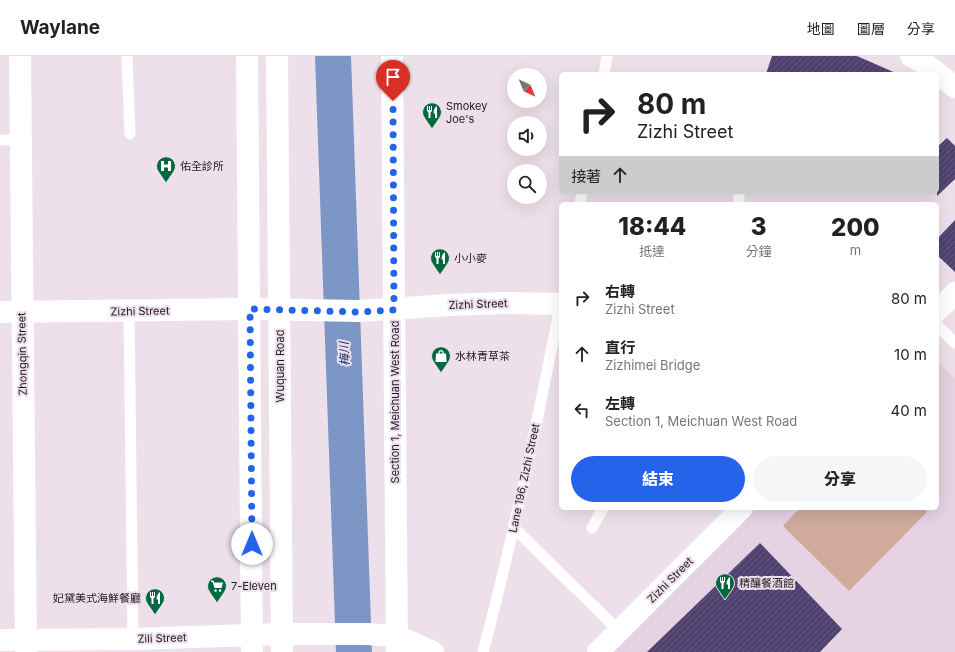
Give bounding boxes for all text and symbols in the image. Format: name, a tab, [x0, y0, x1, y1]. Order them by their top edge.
text: Waylane	[20, 16, 100, 39]
text: 地圖	[807, 20, 835, 37]
text: 圖層	[857, 20, 885, 37]
text: 分享	[907, 20, 935, 37]
pin	[376, 60, 410, 101]
icon: arrive	[382, 66, 404, 88]
north arrow	[507, 68, 547, 108]
map controls	[507, 68, 547, 204]
text: 80 m	[637, 87, 706, 121]
icon: right	[571, 88, 623, 140]
place label: Smokey Joe's	[446, 99, 487, 126]
restaurant icon: Smokey Joe's	[421, 101, 443, 129]
button: sound	[507, 116, 547, 156]
text: Zizhi Street	[637, 121, 733, 142]
hospital icon: 佑全診所	[155, 155, 177, 183]
place label: 佑全診所	[180, 159, 224, 173]
button: search	[507, 164, 547, 204]
icon: ahead	[609, 164, 631, 186]
text: 接著	[571, 167, 601, 186]
text: 18:44	[618, 212, 686, 241]
text: 3	[751, 212, 767, 241]
text: 200	[831, 213, 880, 242]
text: m	[850, 242, 861, 258]
text: 抵達	[639, 243, 665, 259]
text: 分鐘	[746, 243, 772, 259]
restaurant icon: 小小麥	[429, 247, 451, 275]
place label: 小小麥	[454, 251, 487, 265]
text: 右轉	[605, 282, 635, 301]
icon: right	[571, 287, 593, 309]
text: 80 m	[891, 289, 927, 308]
street label: Zizhi Street	[448, 296, 508, 312]
text: Zizhi Street	[605, 301, 675, 317]
street label: Zizhi Street	[110, 303, 170, 319]
street label: Zhongqin Street	[14, 312, 30, 396]
street label: Section 1, Meichuan West Road	[388, 321, 402, 483]
street label: Wuquan Road	[273, 330, 287, 402]
text: 直行	[605, 338, 635, 357]
water label: 梅川	[336, 340, 352, 366]
icon: ahead	[571, 343, 593, 365]
shop icon: 水林青草茶	[430, 345, 452, 373]
text: 10 m	[894, 345, 927, 364]
place label: 水林青草茶	[455, 349, 510, 363]
text: Zizhimei Bridge	[605, 357, 700, 373]
text: 左轉	[605, 394, 635, 413]
icon: left	[571, 399, 593, 421]
text: 40 m	[890, 401, 927, 420]
text: Section 1, Meichuan West Road	[605, 413, 797, 429]
street label: Lane 196, Zizhi Street	[506, 422, 543, 534]
button: 結束	[571, 456, 745, 502]
button: 分享	[753, 456, 927, 502]
position arrow	[231, 523, 273, 565]
street label: Zizhi Street	[644, 554, 696, 606]
restaurant icon: 精釀餐酒館	[714, 572, 736, 600]
supermarket icon: 7-Eleven	[206, 575, 228, 603]
place label: 精釀餐酒館	[739, 576, 794, 590]
place label: 7-Eleven	[231, 579, 277, 593]
restaurant icon: 妃黛美式海鮮餐廳	[144, 587, 166, 615]
place label: 妃黛美式海鮮餐廳	[53, 591, 141, 605]
street label: Zili Street	[137, 630, 187, 646]

